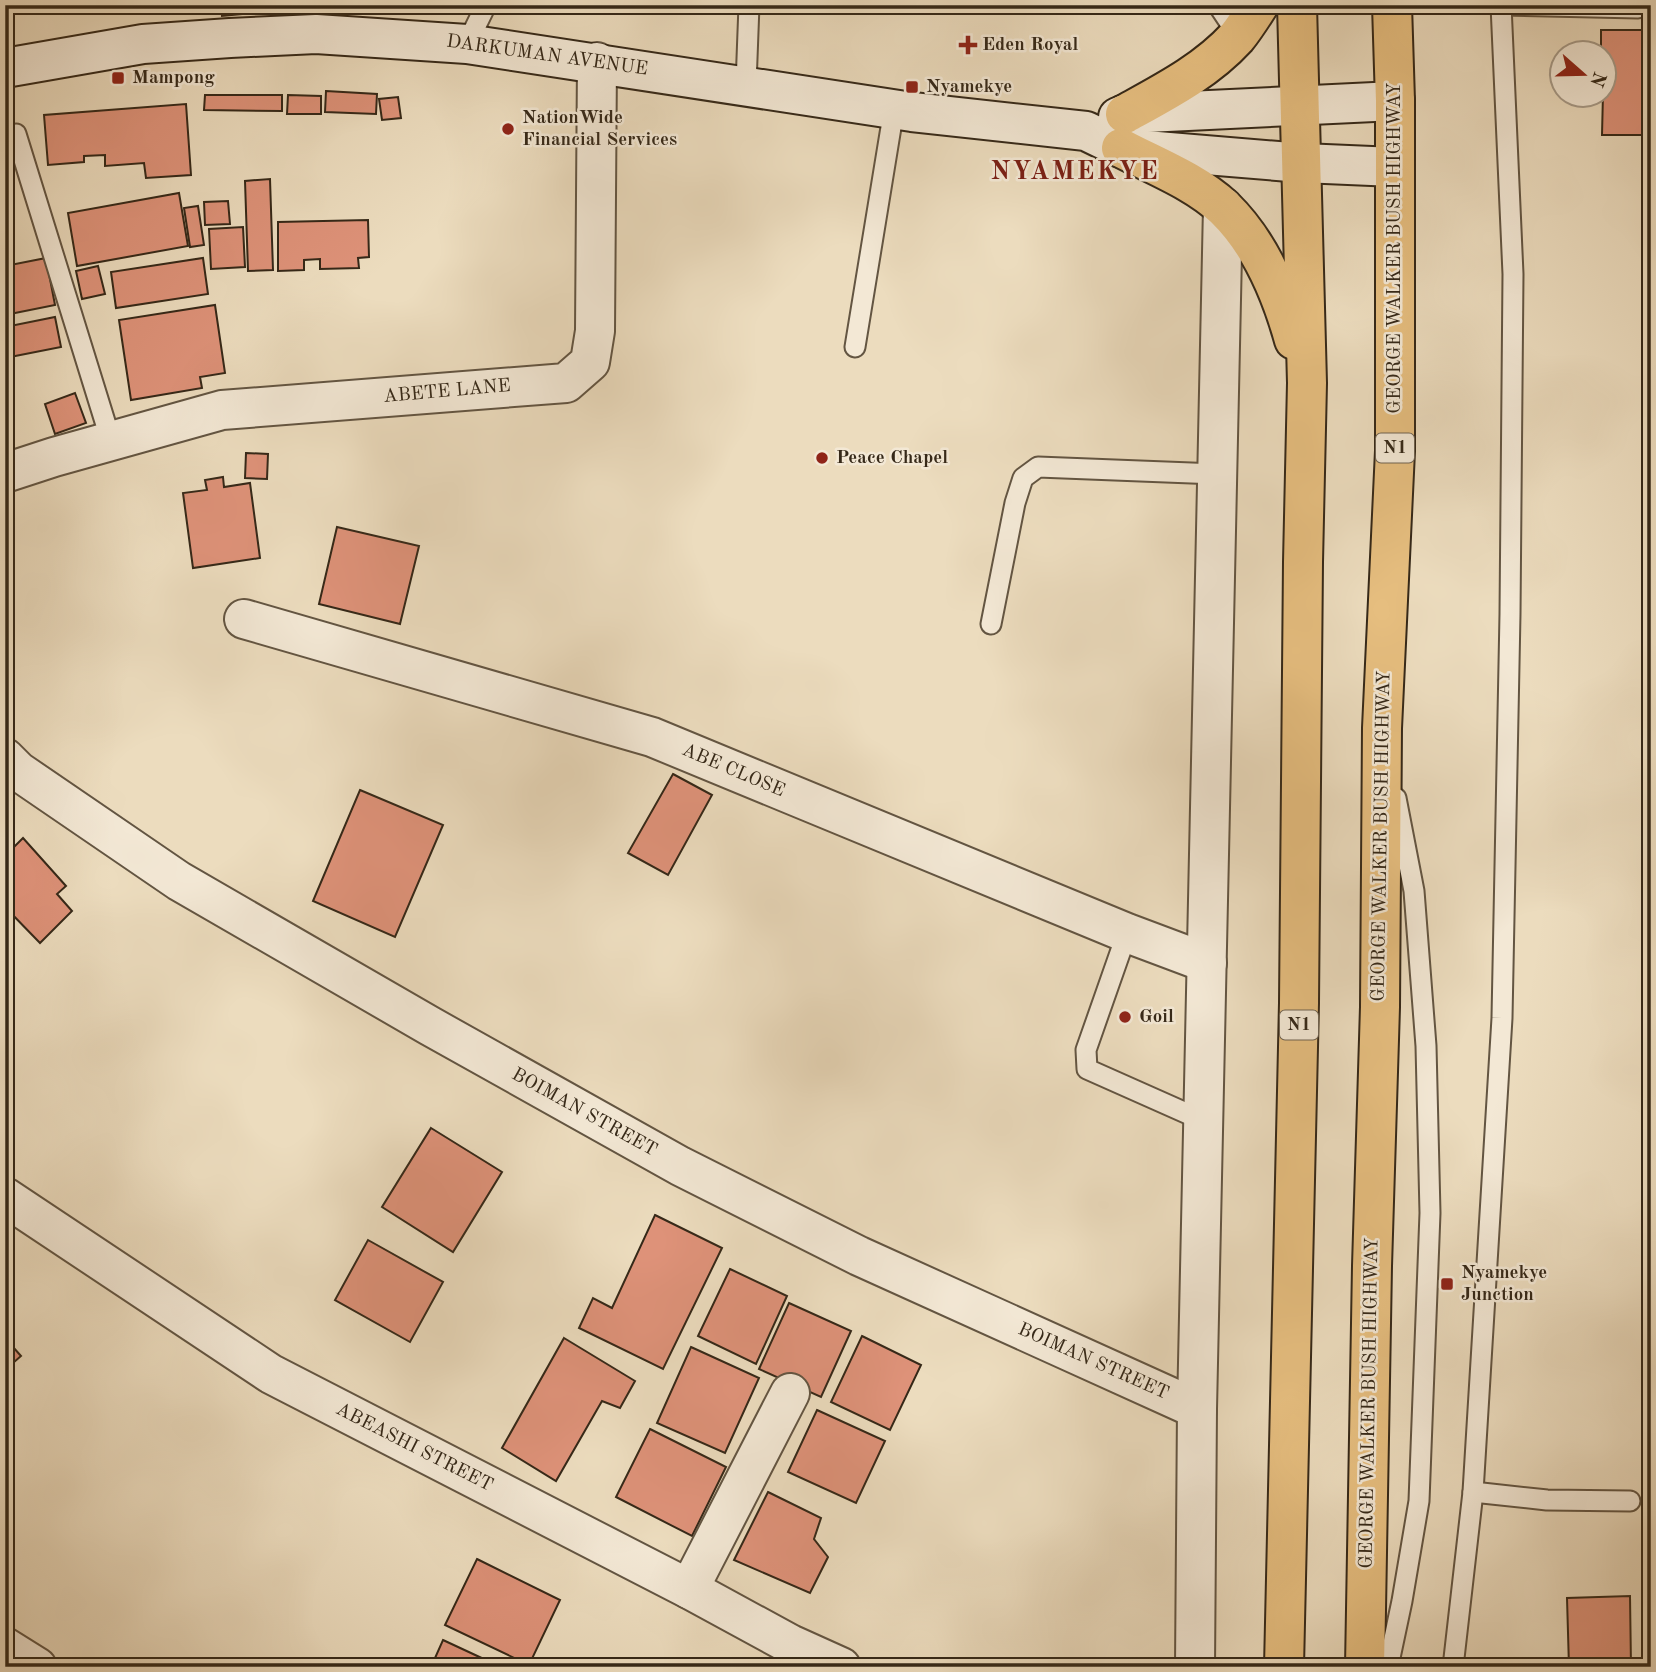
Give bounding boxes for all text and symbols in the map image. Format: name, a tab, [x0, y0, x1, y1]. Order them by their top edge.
street label: DARKUMAN AVENUE	[445, 32, 649, 80]
place label: Eden Royal	[982, 36, 1079, 55]
marker: Eden Royal	[960, 37, 976, 53]
north arrow	[1548, 38, 1618, 108]
place label: Mampong	[132, 69, 215, 88]
text: N	[1585, 69, 1608, 89]
marker: Mampong	[110, 70, 126, 86]
place label: Nyamekye	[926, 78, 1012, 97]
marker: Nyamekye	[904, 79, 920, 95]
street label: GEORGE WALKER BUSH HIGHWAY	[1386, 82, 1405, 414]
place label: NationWide Financial Services	[522, 109, 677, 150]
marker: NationWide Financial Services	[500, 121, 516, 137]
district label: NYAMEKYE	[990, 159, 1160, 185]
street label: ABETE LANE	[383, 377, 511, 407]
road number: N1	[1376, 434, 1414, 462]
place label: Peace Chapel	[836, 449, 948, 468]
marker: Peace Chapel	[814, 450, 830, 466]
street label: GEORGE WALKER BUSH HIGHWAY	[1370, 670, 1394, 1002]
street label: ABE CLOSE	[679, 741, 787, 801]
place label: Goil	[1139, 1008, 1174, 1027]
marker: Goil	[1117, 1009, 1133, 1025]
road number: N1	[1280, 1010, 1318, 1040]
street label: BOIMAN STREET	[508, 1065, 660, 1161]
street label: GEORGE WALKER BUSH HIGHWAY	[1358, 1237, 1382, 1569]
place label: Nyamekye Junction	[1461, 1264, 1547, 1305]
marker: Nyamekye Junction	[1439, 1276, 1455, 1292]
street label: BOIMAN STREET	[1015, 1320, 1171, 1404]
street label: ABEASHI STREET	[332, 1400, 496, 1496]

